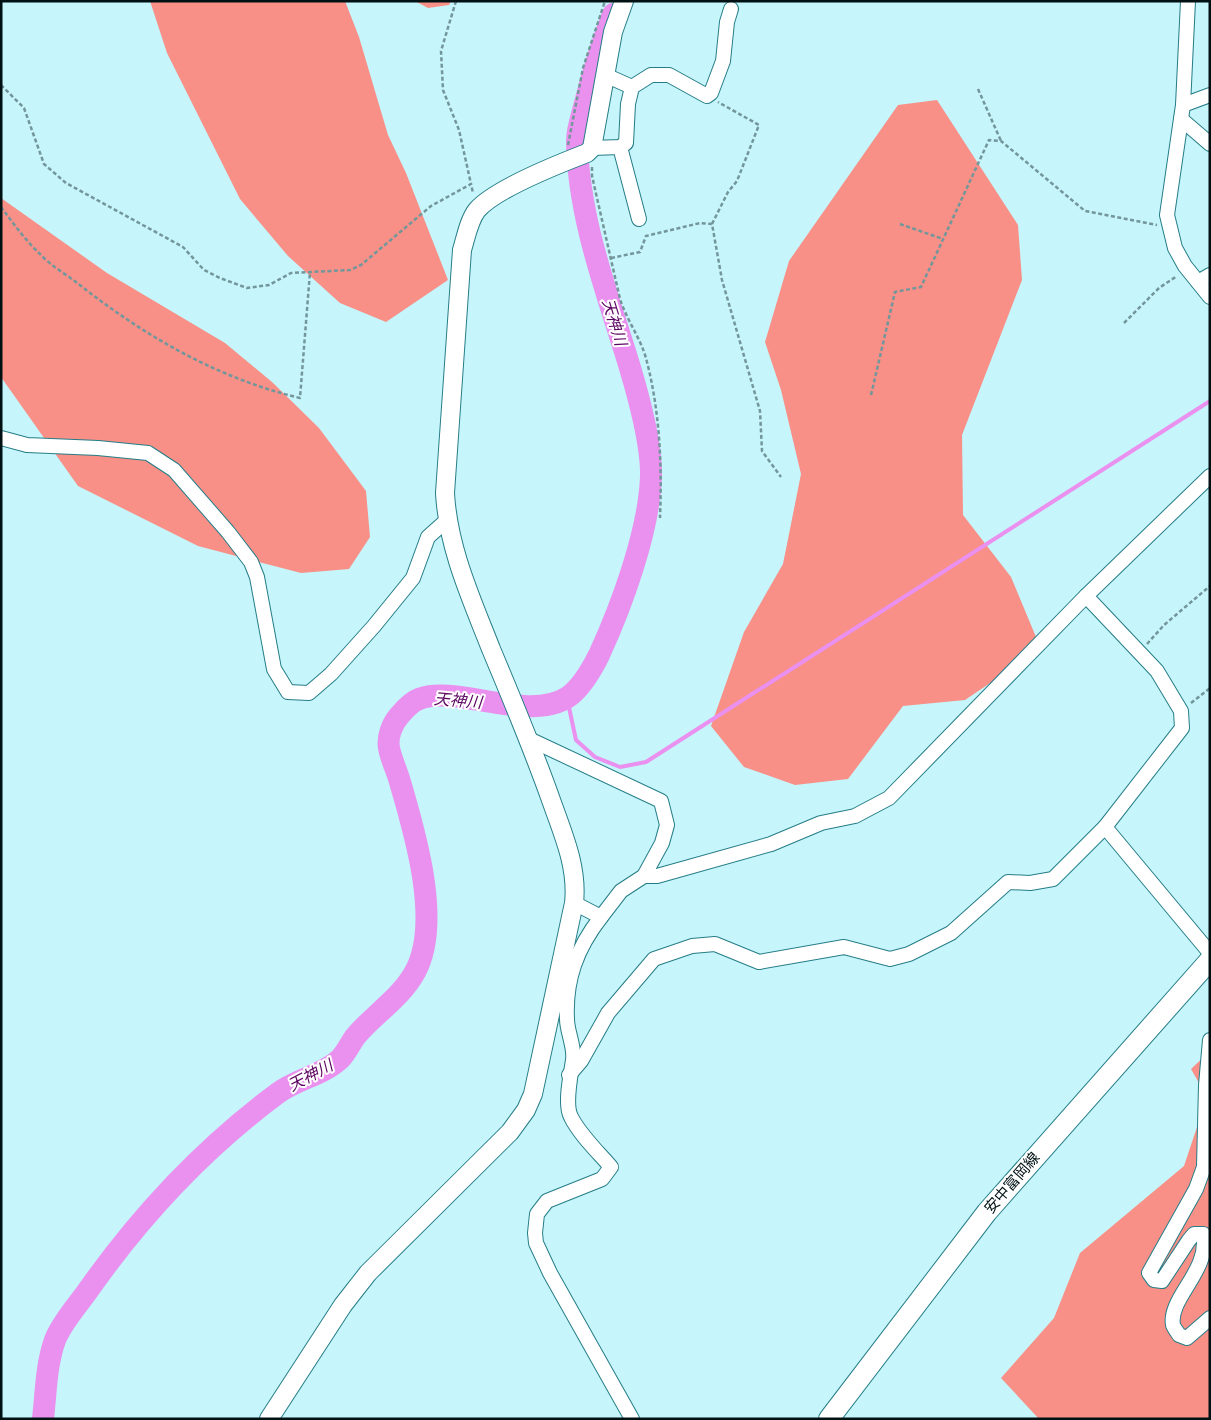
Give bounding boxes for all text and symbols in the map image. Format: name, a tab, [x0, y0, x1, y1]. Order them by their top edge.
water label: 天神川	[597, 296, 634, 350]
water label: 天神川	[433, 686, 485, 714]
water label: 天神川	[283, 1052, 339, 1097]
street label: 安中富岡線	[978, 1147, 1045, 1219]

